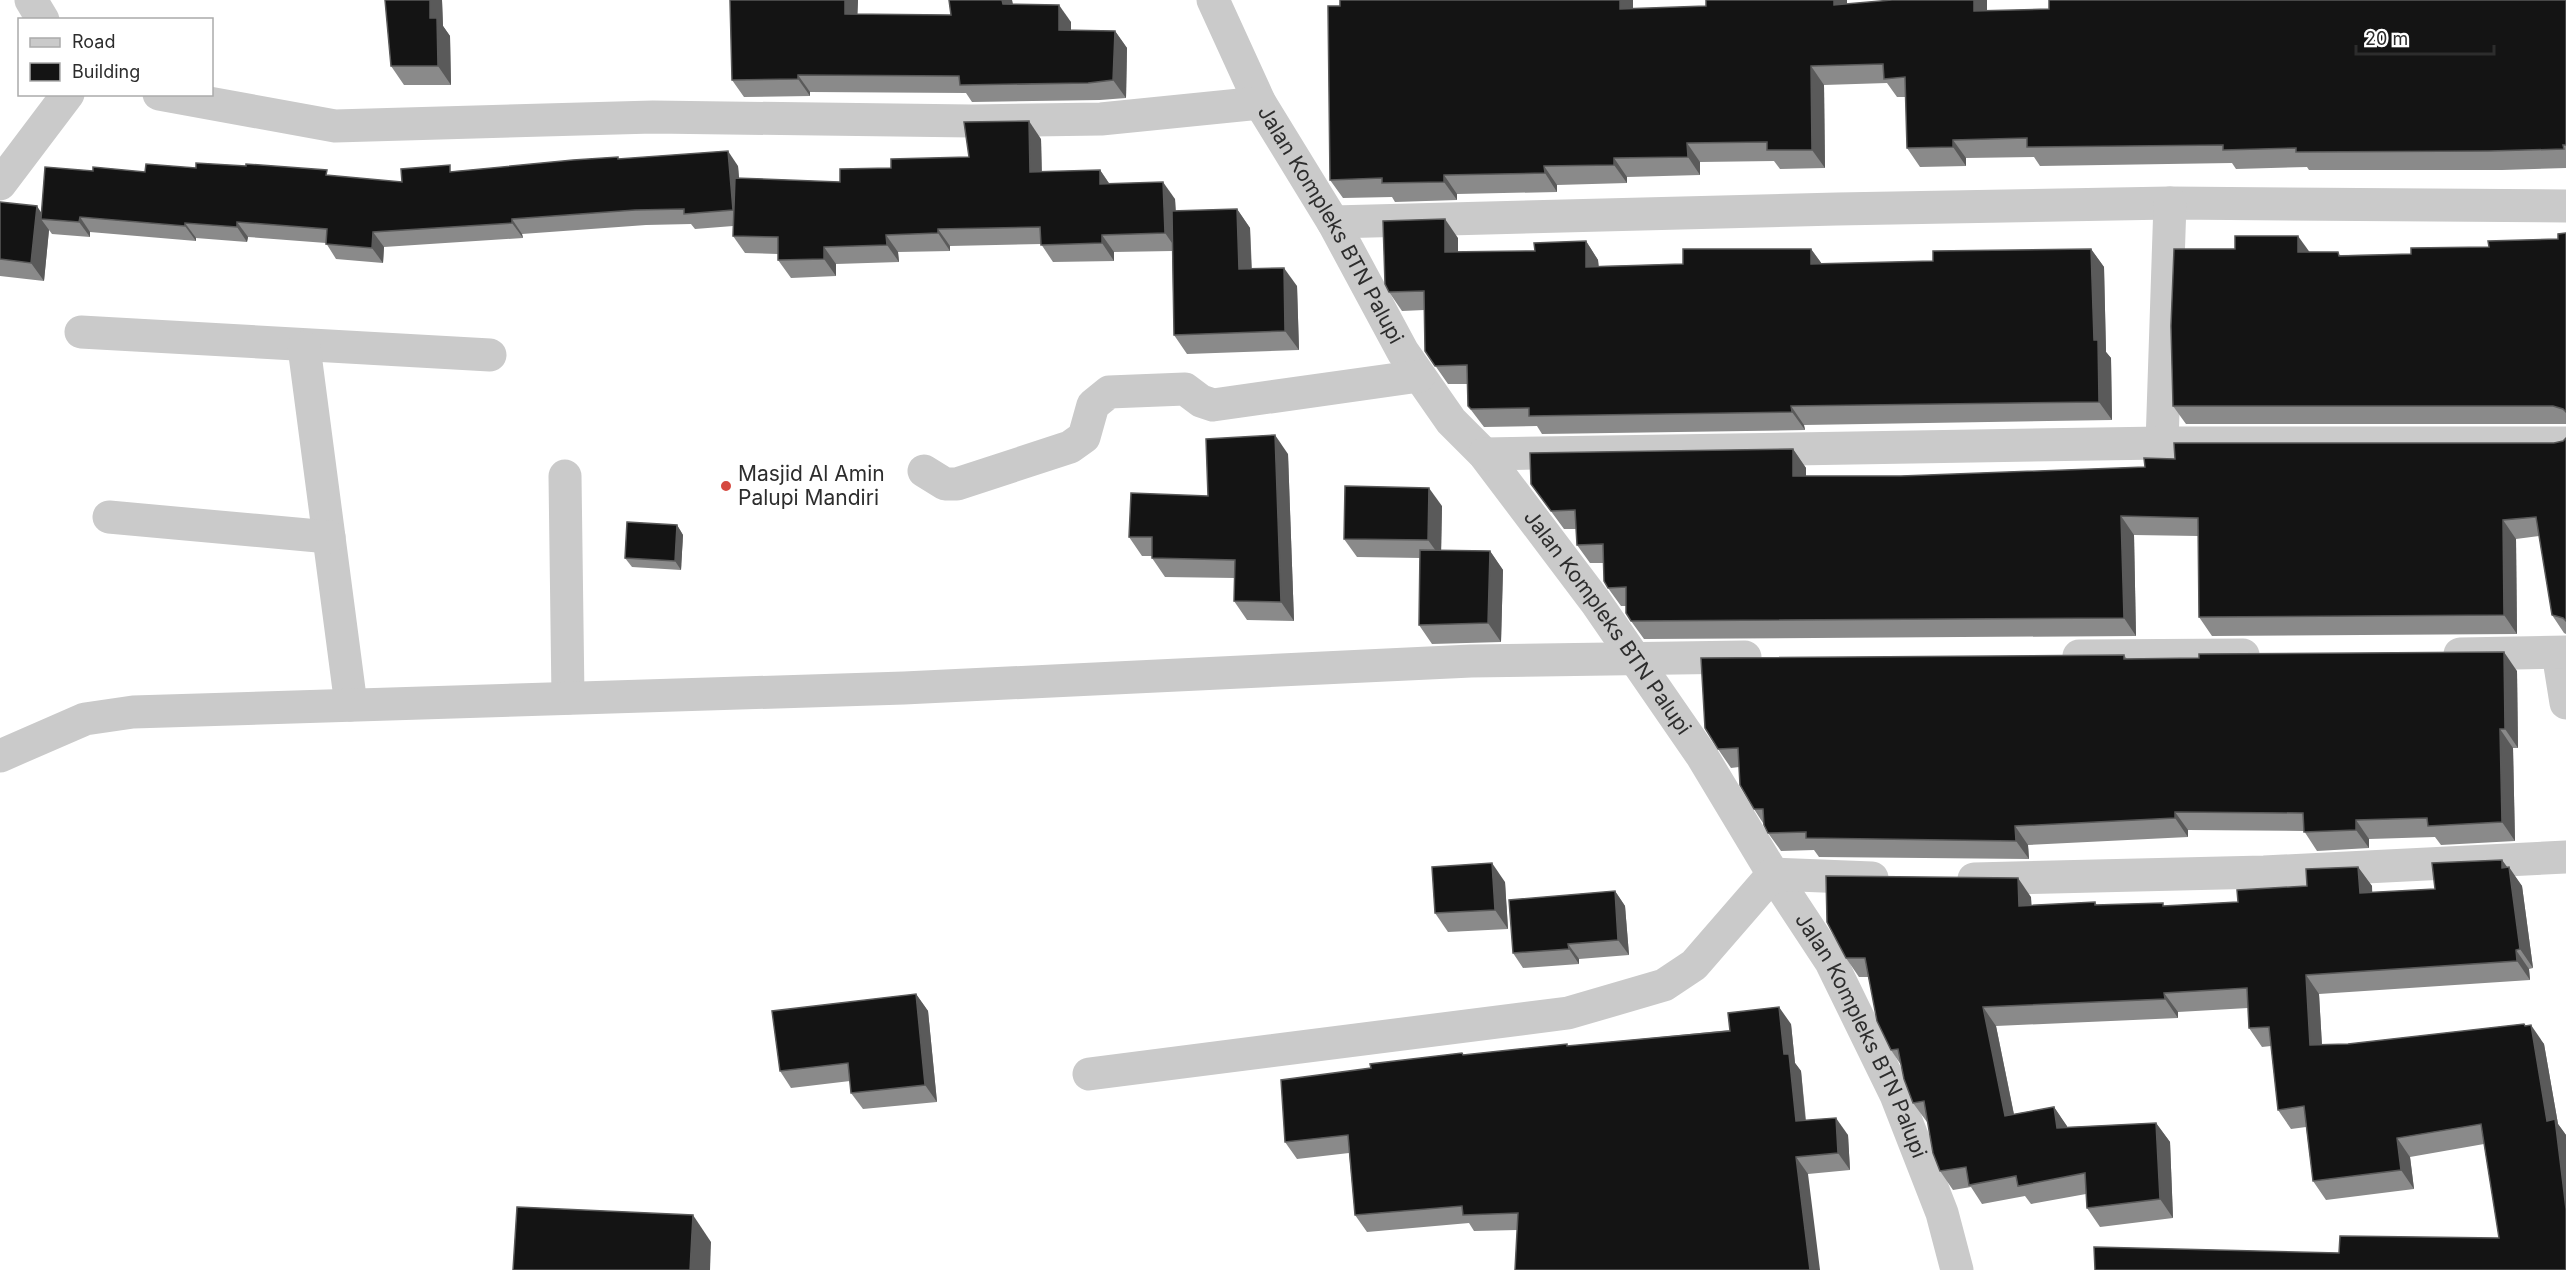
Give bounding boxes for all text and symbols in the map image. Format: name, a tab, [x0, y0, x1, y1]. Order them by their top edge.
legend	[18, 18, 213, 96]
scale bar	[2356, 18, 2494, 56]
text: 20 m	[2365, 28, 2408, 49]
text: Road	[72, 31, 115, 52]
text: Building	[72, 61, 140, 82]
street label: Jalan Kompleks BTN Palupi	[1253, 101, 1409, 348]
place label: Masjid Al Amin Palupi Mandiri	[738, 461, 885, 510]
marker: Masjid Al Amin Palupi Mandiri	[719, 479, 733, 493]
street label: Jalan Kompleks BTN Palupi	[1519, 505, 1697, 739]
street label: Jalan Kompleks BTN Palupi	[1790, 908, 1932, 1161]

